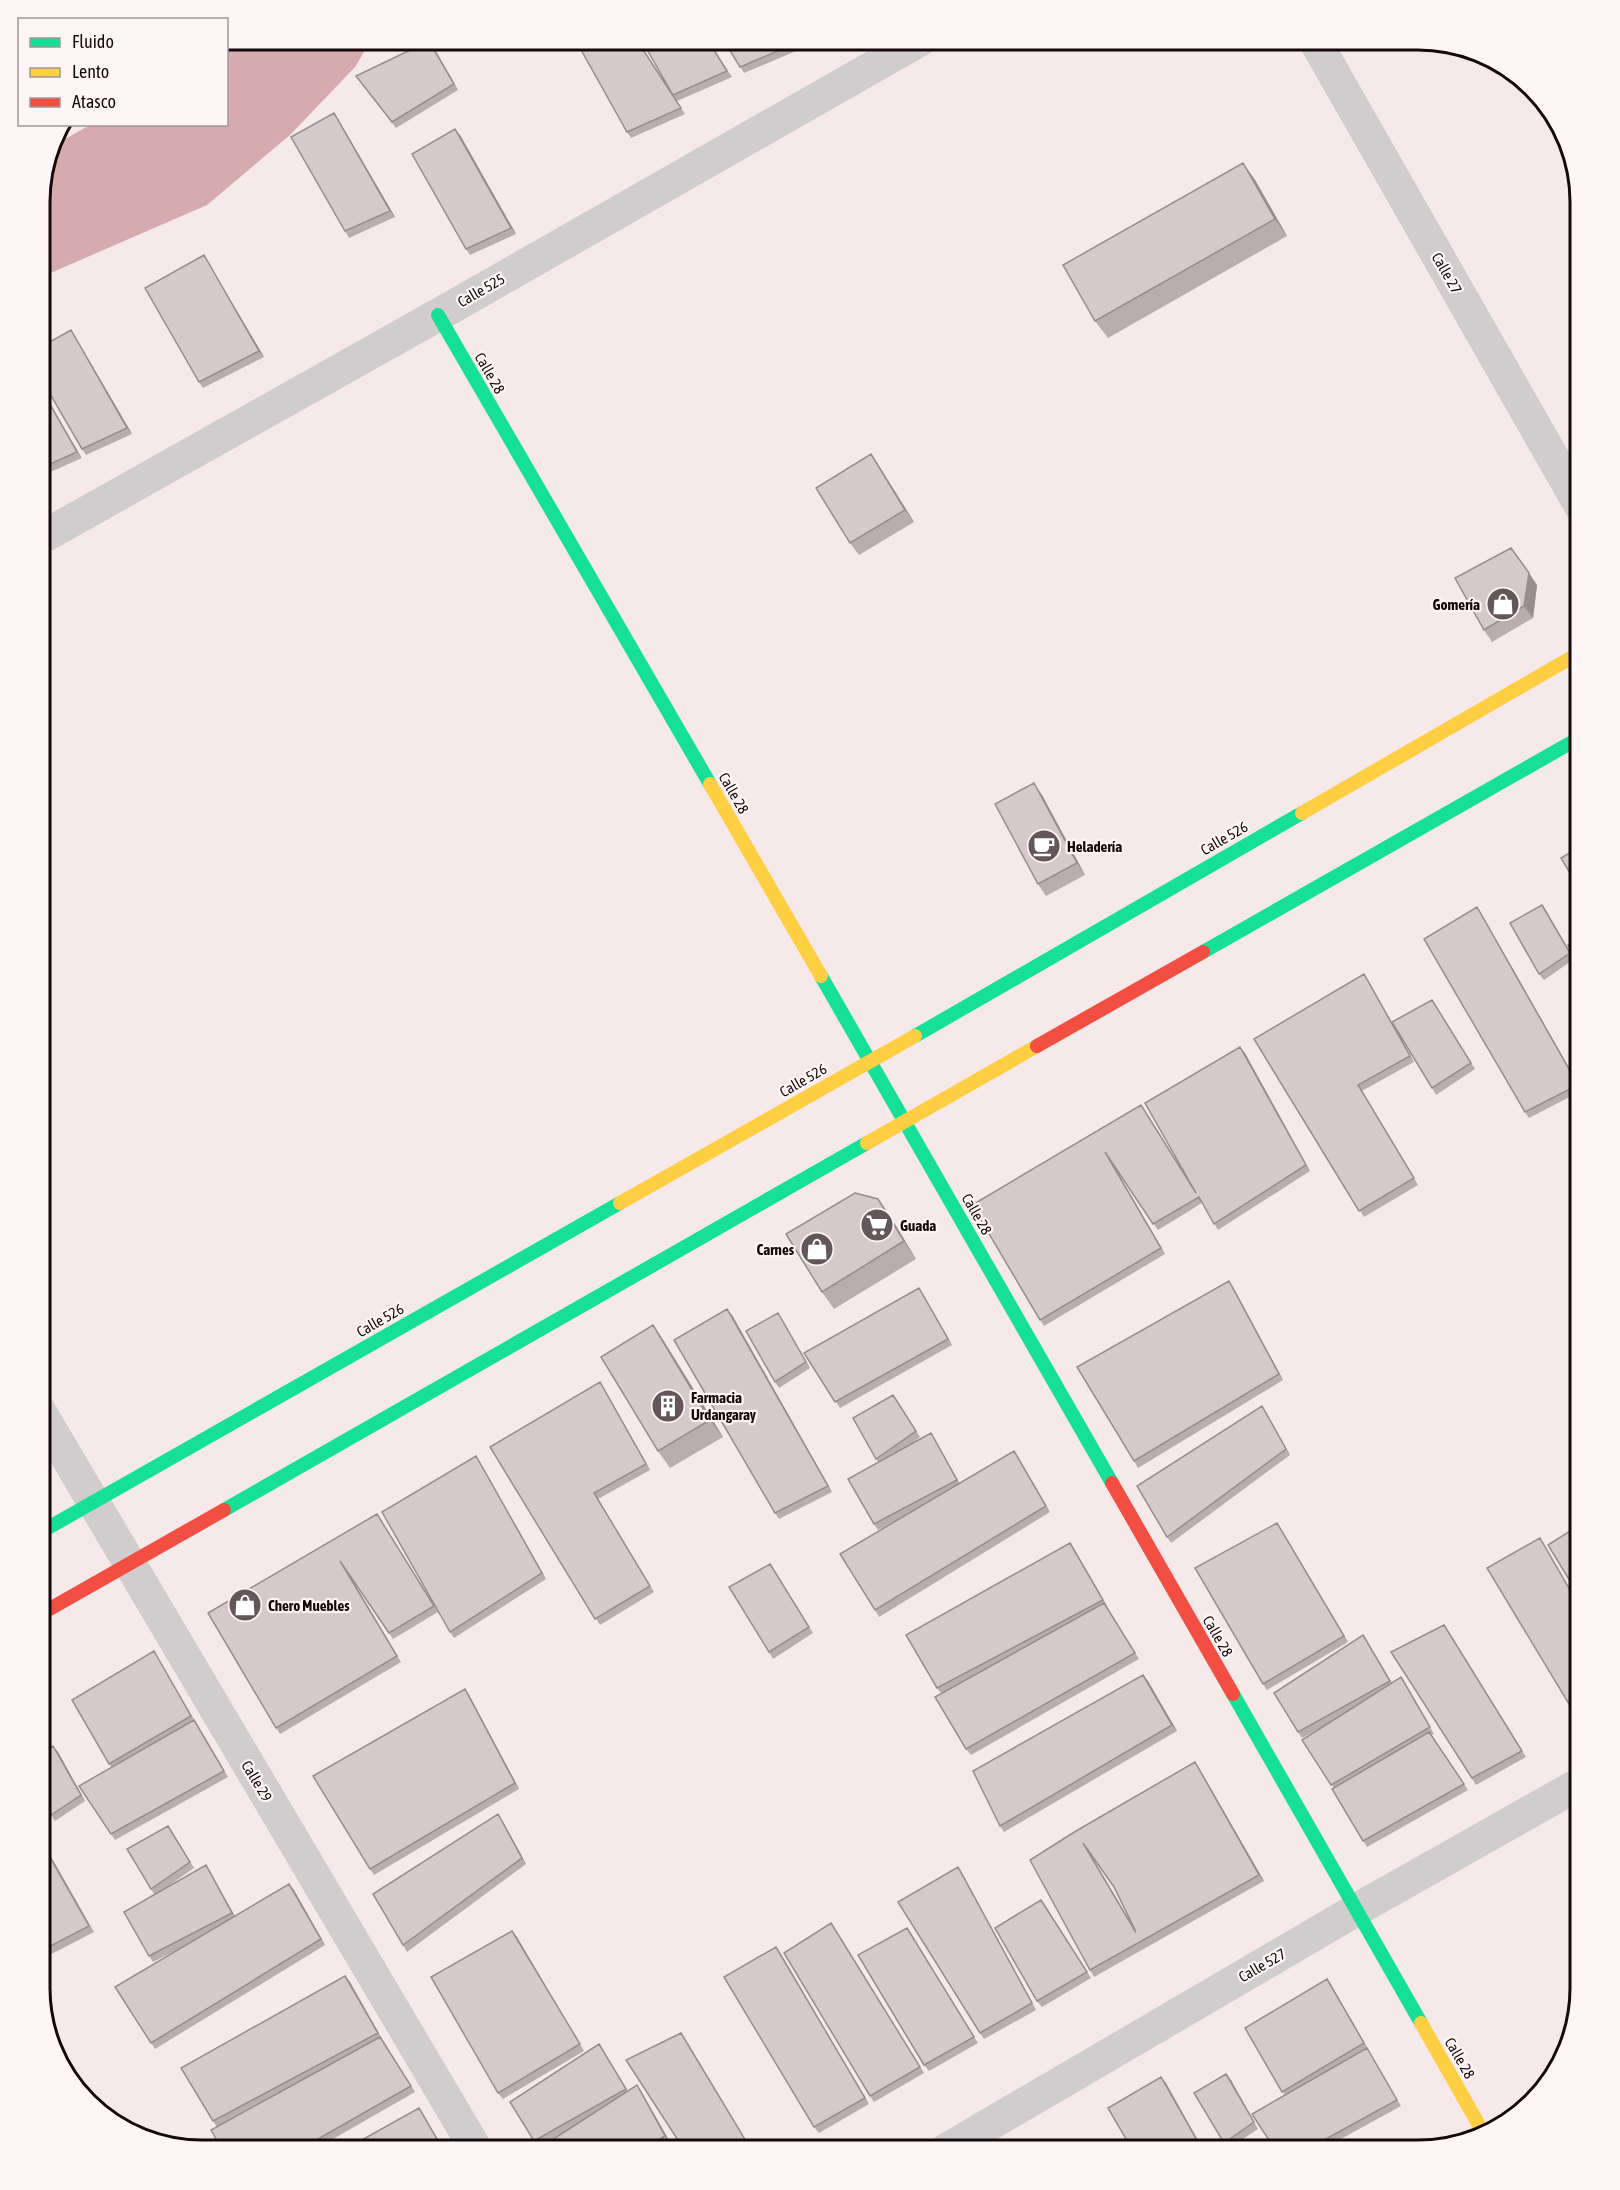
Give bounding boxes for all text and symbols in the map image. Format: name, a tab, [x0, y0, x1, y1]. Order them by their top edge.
legend	[18, 18, 228, 126]
text: Fluido	[72, 31, 114, 52]
text: Lento	[72, 61, 109, 82]
text: Atasco	[72, 91, 116, 112]
street label: Calle 27	[1429, 249, 1465, 297]
street label: Calle 525	[454, 270, 508, 310]
street label: Calle 28	[472, 349, 508, 397]
shop icon: Gomería	[1485, 586, 1521, 622]
place label: Gomería	[1433, 596, 1480, 613]
street label: Calle 28	[716, 769, 752, 817]
street label: Calle 526	[1197, 818, 1251, 858]
cafe icon: Heladería	[1026, 828, 1062, 864]
place label: Heladería	[1067, 838, 1122, 855]
street label: Calle 526	[776, 1060, 830, 1100]
street label: Calle 28	[959, 1190, 995, 1238]
supermarket icon: Guada	[859, 1207, 895, 1243]
place label: Guada	[900, 1217, 936, 1234]
shop icon: Carnes	[799, 1231, 835, 1267]
place label: Carnes	[756, 1241, 795, 1258]
street label: Calle 526	[353, 1300, 407, 1340]
building icon: Farmacia Urdangaray	[650, 1388, 686, 1424]
place label: Farmacia Urdangaray	[691, 1389, 757, 1423]
shop icon: Chero Muebles	[227, 1587, 263, 1623]
place label: Chero Muebles	[268, 1597, 350, 1614]
street label: Calle 28	[1200, 1612, 1236, 1660]
street label: Calle 29	[238, 1758, 276, 1804]
street label: Calle 527	[1235, 1945, 1289, 1985]
street label: Calle 28	[1442, 2034, 1478, 2082]

